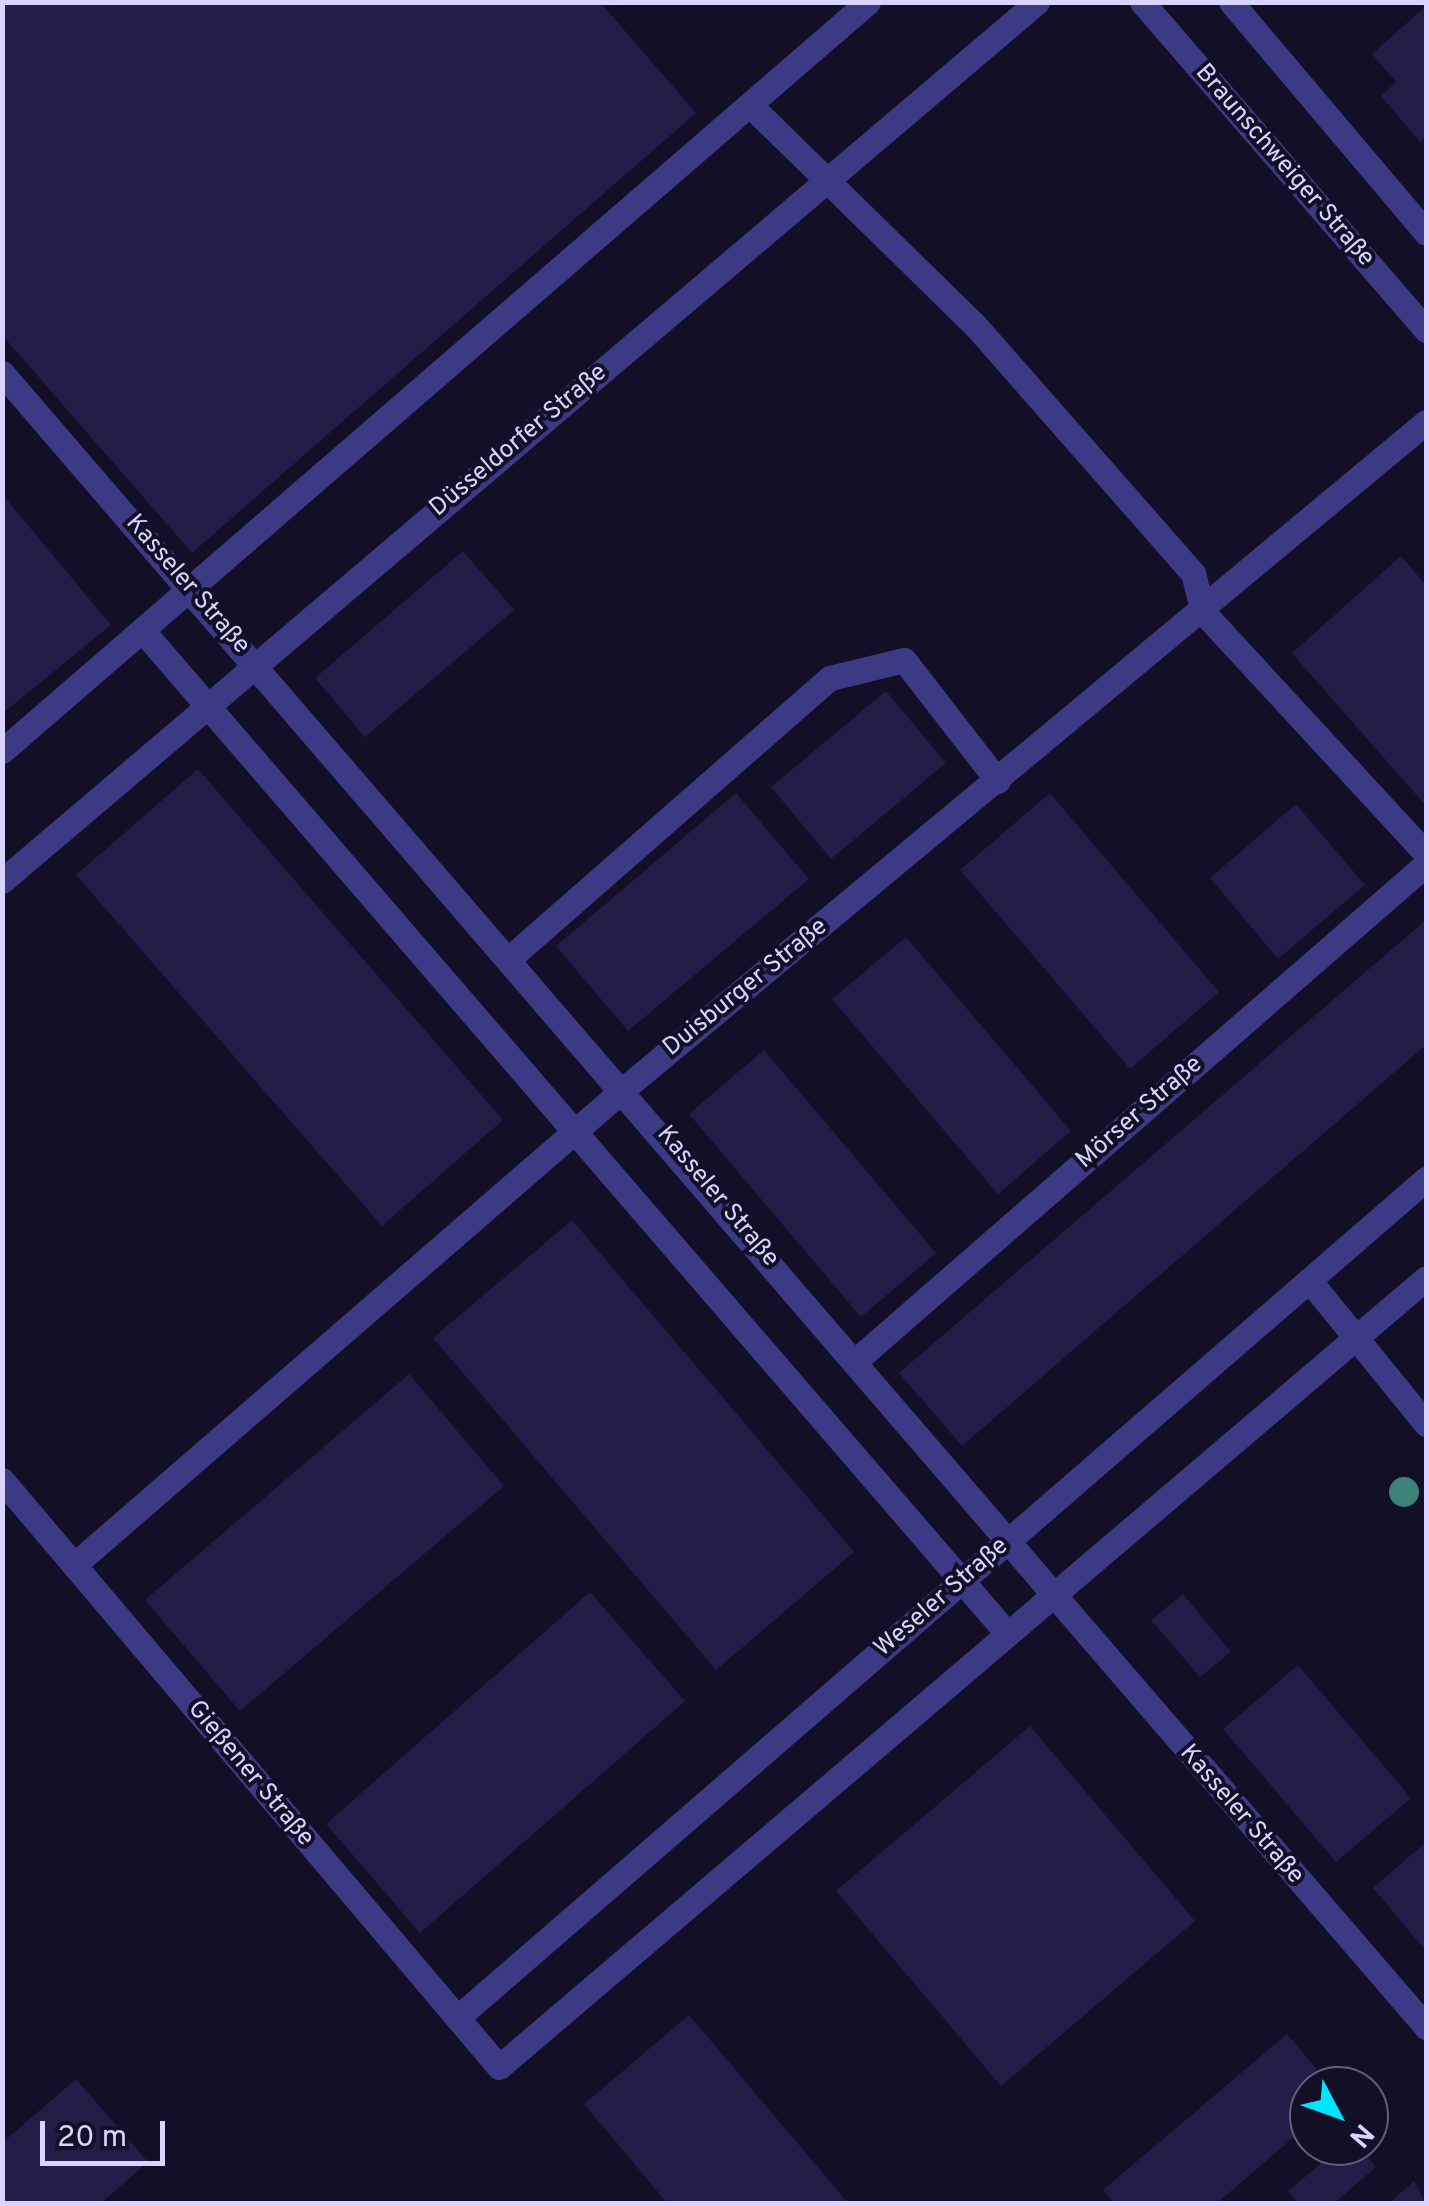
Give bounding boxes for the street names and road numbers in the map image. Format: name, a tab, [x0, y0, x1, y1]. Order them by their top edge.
street label: Braunschweiger Straße	[1188, 59, 1380, 273]
street label: Düsseldorfer Straße	[424, 358, 614, 524]
street label: Kasseler Straße	[118, 509, 256, 661]
street label: Duisburger Straße	[658, 913, 834, 1063]
street label: Mörser Straße	[1071, 1050, 1209, 1176]
street label: Kasseler Straße	[649, 1120, 785, 1274]
street label: Weseler Straße	[869, 1532, 1015, 1664]
street label: Gießener Straße	[180, 1695, 320, 1853]
street label: Kasseler Straße	[1172, 1739, 1310, 1891]

